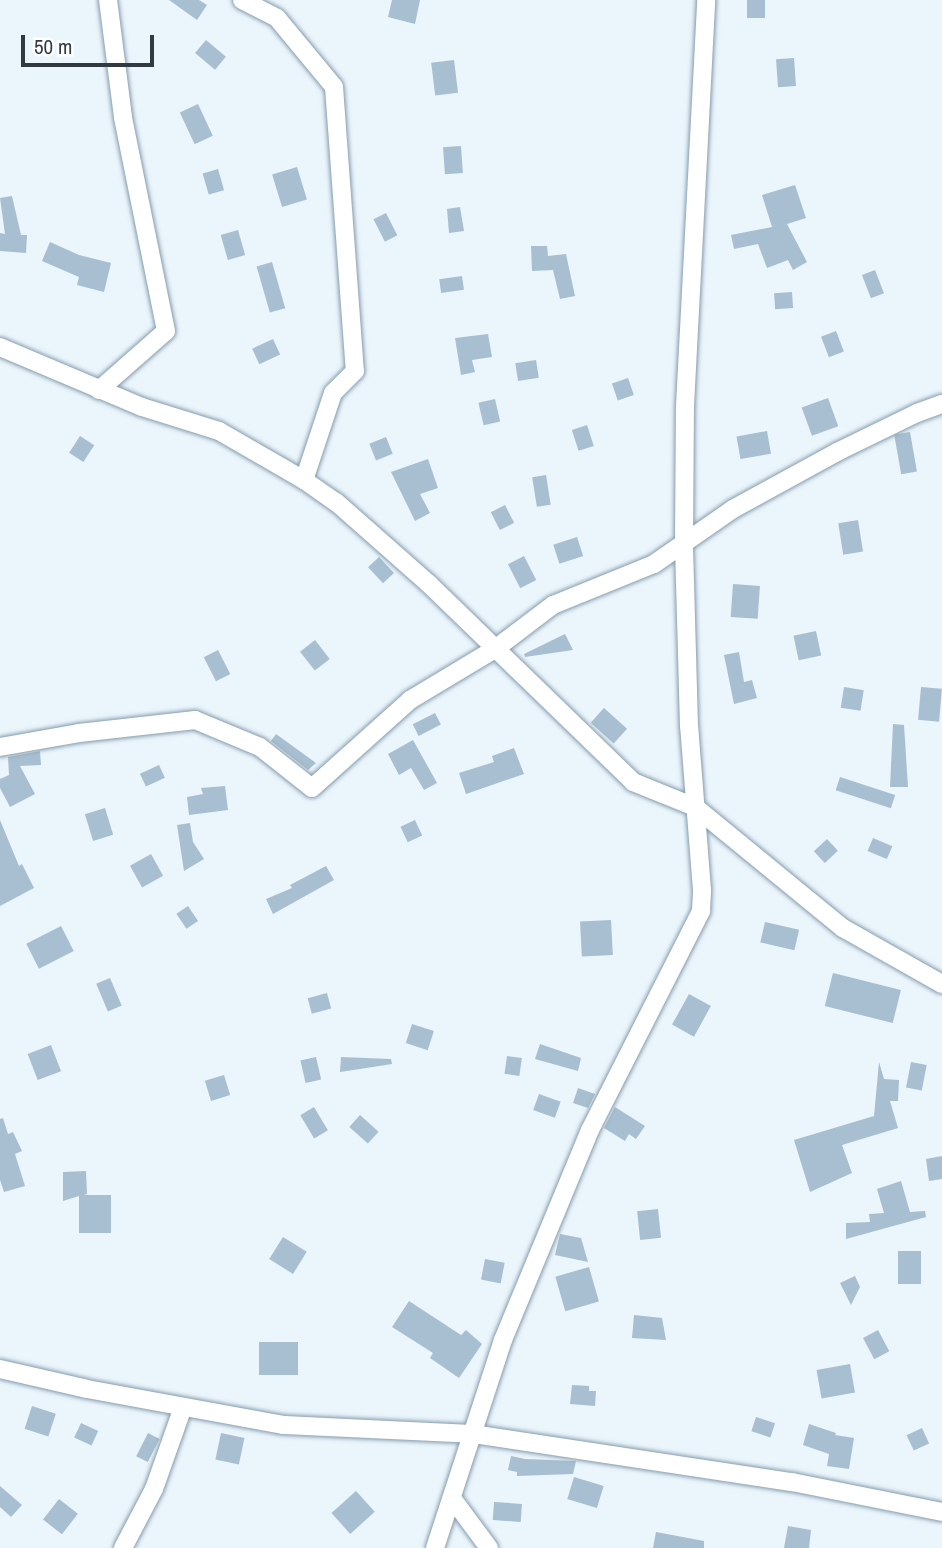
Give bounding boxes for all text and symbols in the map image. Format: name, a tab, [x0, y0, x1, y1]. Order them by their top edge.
scale bar	[24, 21, 158, 65]
text: 50 m	[34, 32, 72, 61]

